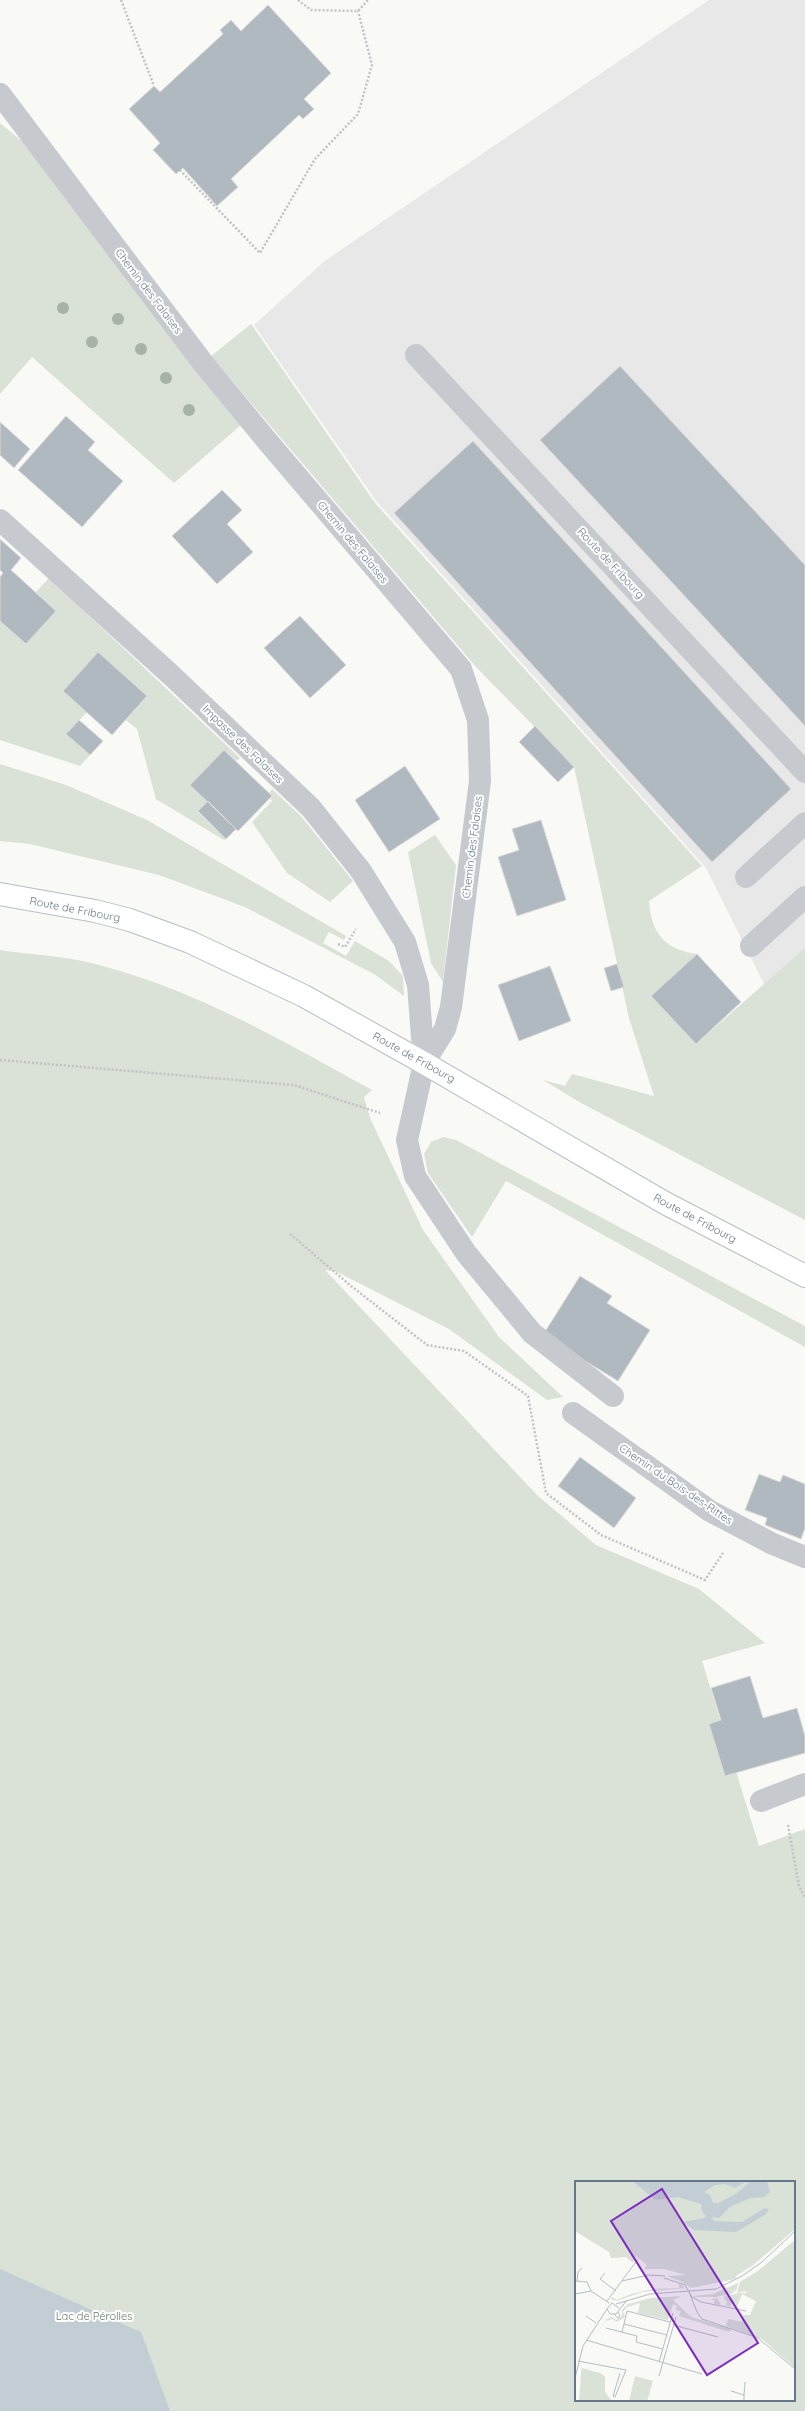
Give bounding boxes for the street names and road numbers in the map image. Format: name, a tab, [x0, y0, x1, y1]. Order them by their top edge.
street label: Chemin des Falaises	[112, 246, 186, 336]
street label: Chemin des Falaises	[314, 498, 392, 586]
street label: Route de Fribourg	[574, 525, 648, 601]
street label: Impasse des Falaises	[199, 702, 287, 786]
street label: Chemin des Falaises	[459, 795, 485, 899]
street label: Route de Fribourg	[28, 893, 122, 925]
street label: Route de Fribourg	[370, 1029, 458, 1085]
street label: Route de Fribourg	[651, 1190, 739, 1246]
street label: Chemin du Bois-des-Rittes	[617, 1441, 735, 1527]

